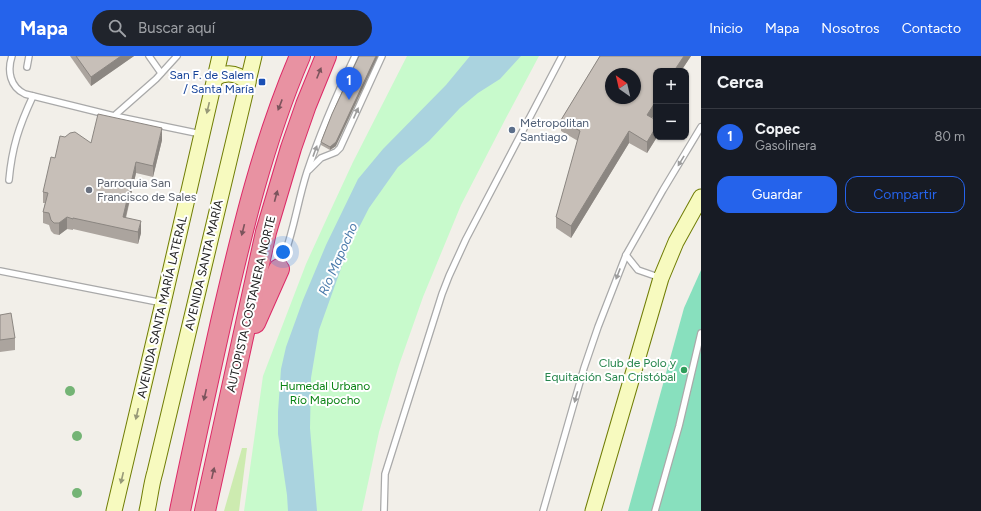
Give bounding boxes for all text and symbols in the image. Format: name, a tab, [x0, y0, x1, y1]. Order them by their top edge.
search box	[92, 10, 372, 46]
text: Mapa	[20, 17, 68, 40]
icon: search	[106, 17, 128, 39]
text: Buscar aquí	[138, 19, 215, 37]
text: Inicio	[709, 20, 743, 37]
text: Mapa	[765, 20, 799, 37]
text: Nosotros	[821, 20, 880, 37]
text: Contacto	[902, 20, 961, 37]
one-way arrow	[316, 67, 322, 79]
pin: 1	[336, 67, 362, 100]
place label: San F. de Salem / Santa María	[169, 68, 254, 96]
north arrow	[605, 68, 641, 104]
map controls	[653, 68, 689, 140]
button: +	[653, 68, 689, 104]
text: Cerca	[717, 72, 764, 92]
marker: San F. de Salem / Santa María	[257, 77, 267, 87]
one-way arrow	[277, 100, 283, 112]
one-way arrow	[204, 102, 210, 114]
button: −	[653, 104, 689, 140]
one-way arrow	[354, 107, 360, 119]
place label: Metropolitan Santiago	[520, 116, 589, 144]
text: Copec	[755, 120, 800, 138]
marker: Metropolitan Santiago	[507, 125, 517, 135]
text: 1	[727, 129, 733, 144]
text: 80 m	[934, 129, 965, 144]
text: Gasolinera	[755, 138, 816, 153]
one-way arrow	[312, 145, 318, 157]
one-way arrow	[677, 155, 684, 167]
place label: Parroquia San Francisco de Sales	[97, 176, 197, 204]
button: Guardar	[717, 176, 837, 213]
button: Compartir	[845, 176, 965, 213]
marker: Parroquia San Francisco de Sales	[84, 185, 94, 195]
one-way arrow	[273, 190, 279, 202]
street label: AVENIDA SANTA MARÍA	[182, 198, 226, 332]
street label: AVENIDA SANTA MARÍA LATERAL	[134, 214, 190, 399]
street label: AUTOPISTA COSTANERA NORTE	[224, 214, 278, 394]
water label: Río Mapocho	[315, 220, 361, 298]
one-way arrow	[240, 224, 246, 236]
your location	[273, 242, 293, 262]
one-way arrow	[615, 269, 621, 281]
place label: Club de Polo y Equitación San Cristóbal	[544, 356, 677, 384]
marker: Club de Polo y Equitación San Cristóbal	[679, 365, 689, 375]
park label: Humedal Urbano Río Mapocho	[280, 379, 370, 407]
one-way arrow	[202, 388, 208, 401]
one-way arrow	[573, 391, 579, 403]
one-way arrow	[133, 408, 139, 420]
one-way arrow	[211, 467, 217, 479]
one-way arrow	[118, 471, 124, 484]

